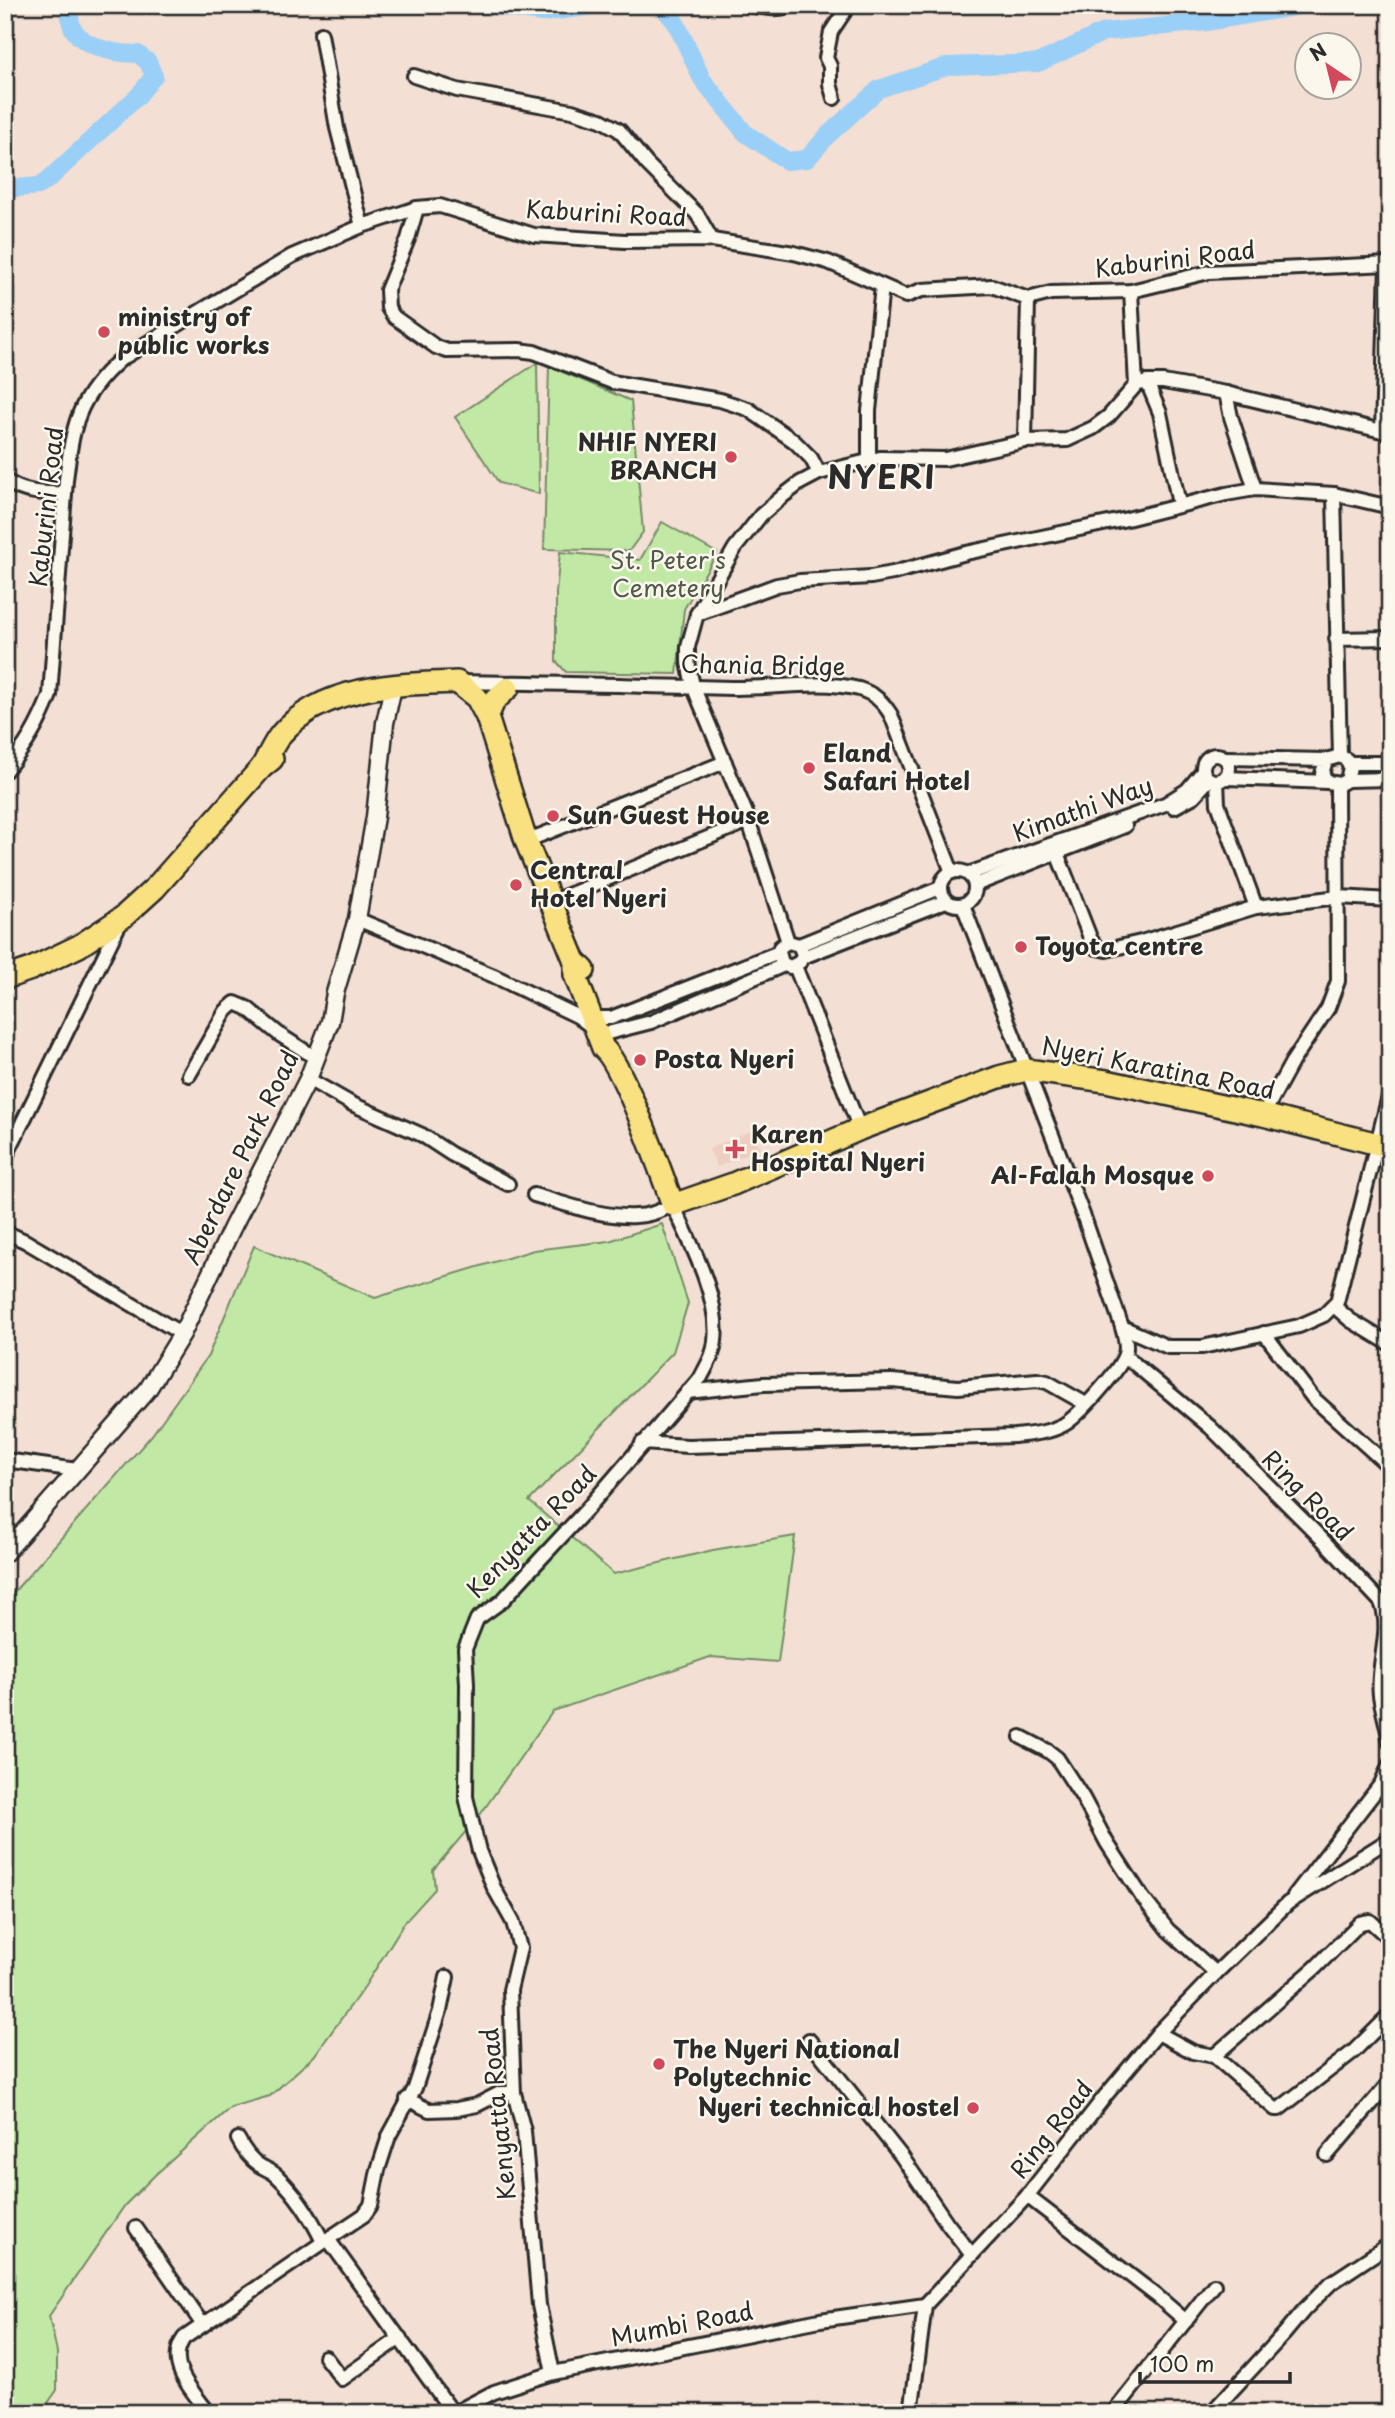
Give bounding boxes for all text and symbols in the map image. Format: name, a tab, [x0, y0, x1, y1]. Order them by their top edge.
north arrow	[1294, 32, 1364, 102]
text: N	[1303, 35, 1332, 67]
street label: Kaburini Road	[525, 190, 688, 234]
street label: Kaburini Road	[1092, 230, 1257, 286]
place label: ministry of public works	[118, 298, 270, 362]
marker: ministry of public works	[96, 324, 112, 340]
place label: NHIF NYERI BRANCH	[578, 423, 717, 487]
street label: Kaburini Road	[19, 425, 71, 589]
marker: NHIF NYERI BRANCH	[723, 449, 739, 465]
district label: NYERI	[827, 452, 937, 500]
park label: St. Peter's Cemetery	[610, 541, 726, 605]
street label: Chania Bridge	[680, 645, 846, 683]
place label: Eland Safari Hotel	[823, 734, 970, 798]
marker: Eland Safari Hotel	[801, 760, 817, 776]
street label: Kimathi Way	[1007, 766, 1157, 850]
place label: Sun Guest House	[567, 796, 770, 832]
marker: Sun Guest House	[545, 808, 561, 824]
place label: Central Hotel Nyeri	[530, 851, 667, 915]
marker: Central Hotel Nyeri	[508, 877, 524, 893]
place label: Toyota centre	[1035, 927, 1203, 963]
marker: Toyota centre	[1013, 939, 1029, 955]
street label: Nyeri Karatina Road	[1038, 1027, 1278, 1107]
place label: Posta Nyeri	[654, 1040, 794, 1076]
street label: Aberdare Park Road	[172, 1044, 307, 1270]
marker: Posta Nyeri	[632, 1052, 648, 1068]
place label: Karen Hospital Nyeri	[751, 1115, 925, 1179]
marker: Karen Hospital Nyeri	[725, 1139, 745, 1159]
place label: Al-Falah Mosque	[991, 1156, 1194, 1192]
marker: Al-Falah Mosque	[1200, 1168, 1216, 1184]
street label: Ring Road	[1254, 1441, 1362, 1549]
street label: Kenyatta Road	[457, 1456, 604, 1605]
street label: Kenyatta Road	[470, 2026, 524, 2202]
place label: The Nyeri National Polytechnic	[673, 2030, 900, 2094]
marker: The Nyeri National Polytechnic	[651, 2056, 667, 2072]
street label: Ring Road	[1000, 2072, 1100, 2186]
place label: Nyeri technical hostel	[698, 2088, 959, 2124]
marker: Nyeri technical hostel	[965, 2100, 981, 2116]
street label: Mumbi Road	[607, 2292, 756, 2354]
scale bar	[1140, 2341, 1290, 2385]
text: 100 m	[1150, 2347, 1214, 2379]

